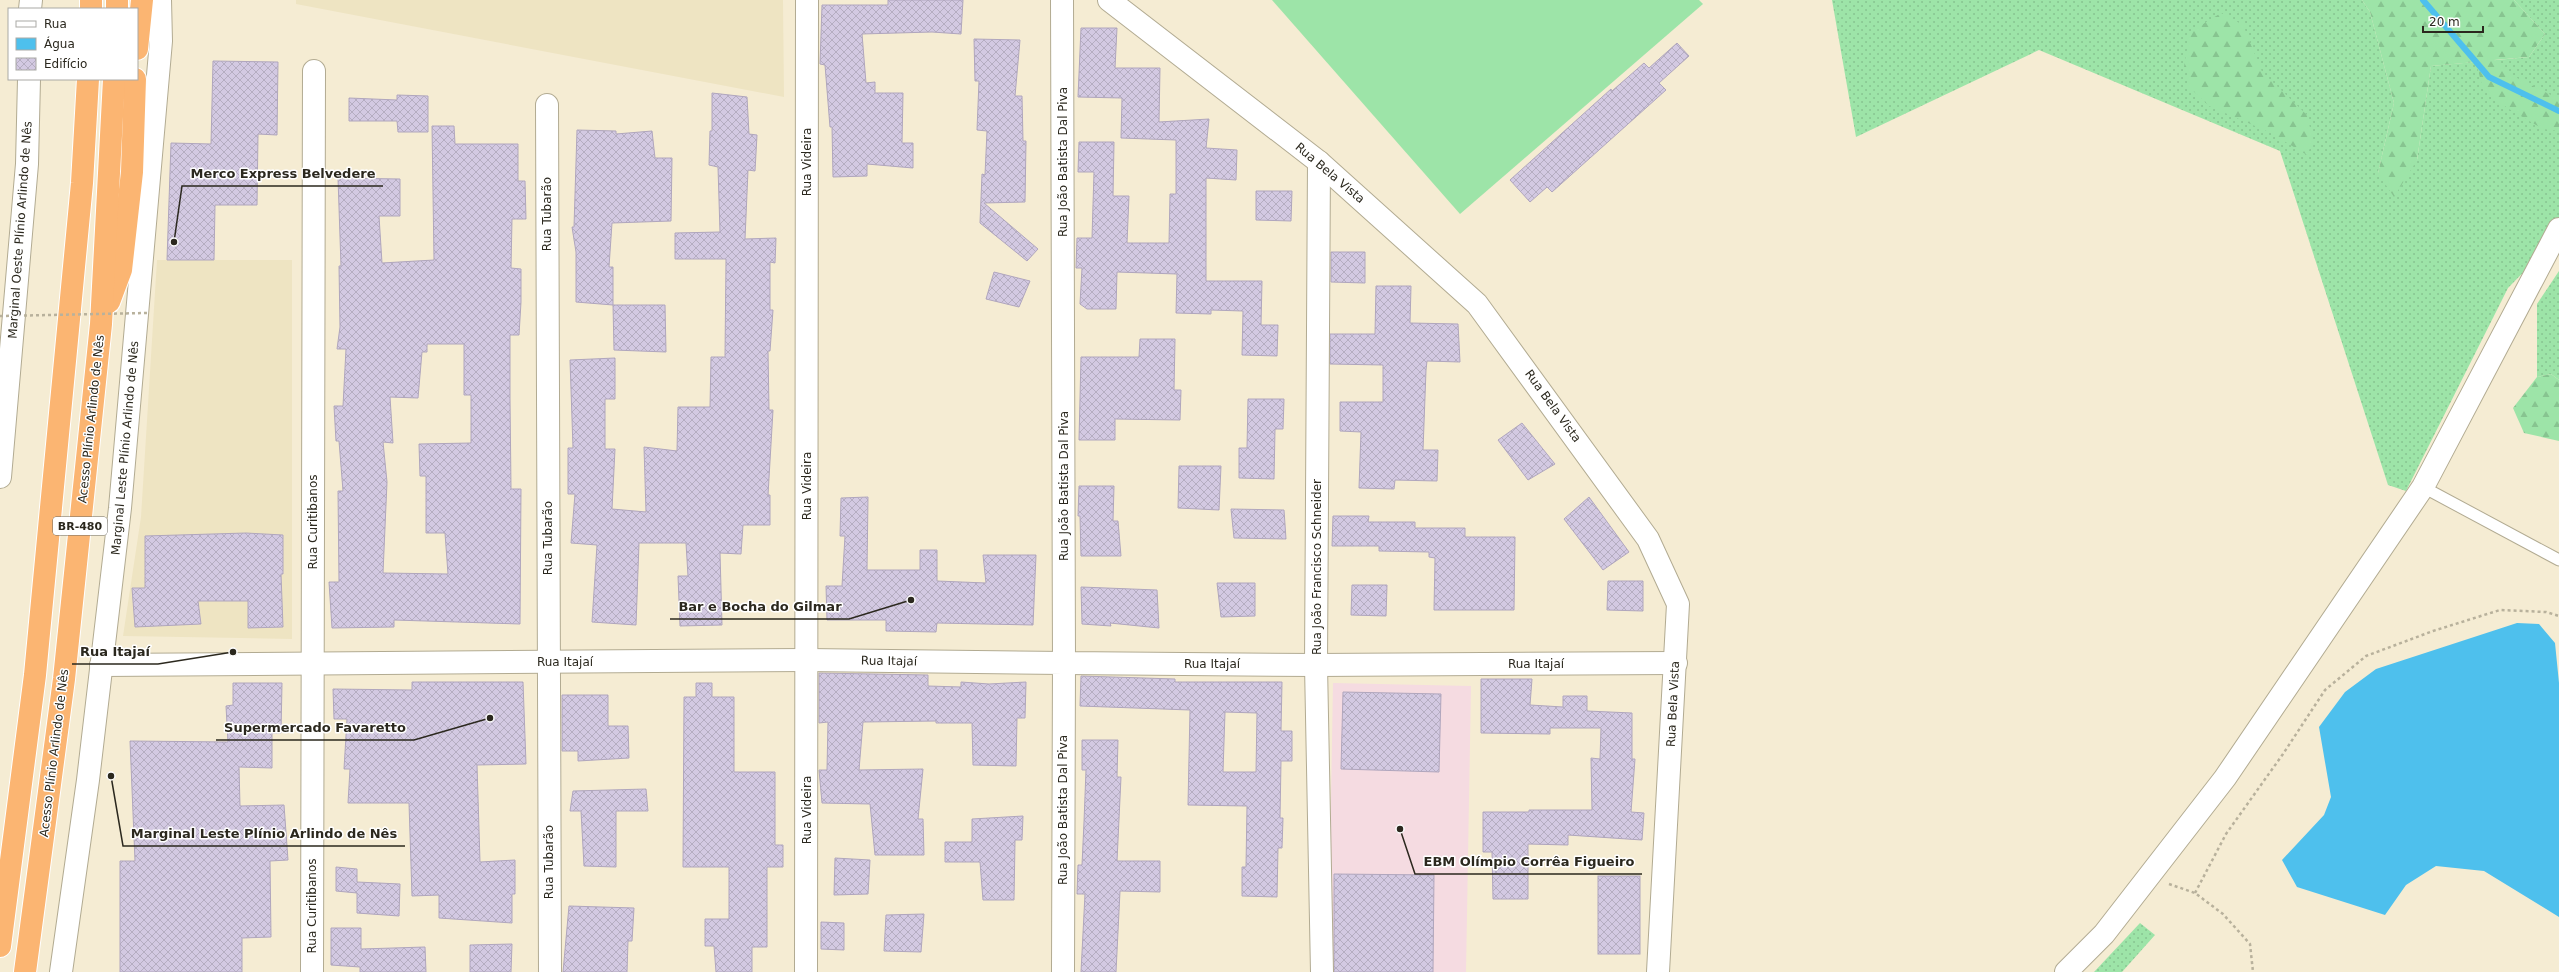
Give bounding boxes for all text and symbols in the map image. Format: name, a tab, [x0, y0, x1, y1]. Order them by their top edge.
legend	[8, 8, 138, 80]
scale bar	[2423, 8, 2483, 34]
text: 20 m	[2429, 15, 2460, 29]
text: Rua	[44, 17, 67, 31]
text: Água	[44, 36, 75, 51]
text: Edifício	[44, 57, 87, 71]
street label: Rua João Batista Dal Piva	[1056, 87, 1070, 237]
street label: Marginal Oeste Plínio Arlindo de Nês	[5, 121, 35, 339]
street label: Rua Videira	[800, 128, 814, 196]
street label: Rua Bela Vista	[1292, 140, 1368, 206]
callout: Merco Express Belvedere	[182, 161, 383, 186]
text: Merco Express Belvedere	[191, 166, 376, 181]
street label: Rua Tubarão	[540, 177, 554, 251]
street label: Acesso Plínio Arlindo de Nês	[75, 334, 107, 504]
street label: Marginal Leste Plínio Arlindo de Nês	[109, 340, 141, 556]
street label: Rua Bela Vista	[1522, 367, 1584, 445]
street label: Rua João Batista Dal Piva	[1057, 411, 1071, 561]
street label: Rua Videira	[800, 452, 814, 520]
street label: Rua Curitibanos	[306, 474, 320, 570]
street label: Rua João Francisco Schneider	[1310, 479, 1324, 655]
street label: Rua Tubarão	[541, 501, 555, 575]
road number: BR-480	[53, 517, 107, 535]
callout: Bar e Bocha do Gilmar	[670, 594, 849, 619]
text: Bar e Bocha do Gilmar	[678, 599, 842, 614]
callout: Rua Itajaí	[72, 639, 158, 664]
text: Rua Itajaí	[80, 644, 152, 659]
street label: Rua Itajaí	[861, 654, 918, 669]
street label: Rua Itajaí	[537, 655, 594, 669]
street label: Rua Itajaí	[1184, 657, 1241, 671]
street label: Rua Itajaí	[1508, 657, 1565, 671]
street label: Rua Bela Vista	[1664, 661, 1682, 747]
street label: Acesso Plínio Arlindo de Nês	[37, 668, 71, 838]
callout: Supermercado Favaretto	[216, 715, 414, 740]
text: Supermercado Favaretto	[224, 720, 406, 735]
street label: Rua João Batista Dal Piva	[1056, 735, 1070, 885]
street label: Rua Videira	[800, 776, 814, 844]
callout: Marginal Leste Plínio Arlindo de Nês	[123, 821, 405, 846]
street label: Rua Tubarão	[542, 825, 556, 899]
text: Marginal Leste Plínio Arlindo de Nês	[131, 826, 397, 841]
callout: EBM Olímpio Corrêa Figueiro	[1415, 849, 1642, 874]
text: EBM Olímpio Corrêa Figueiro	[1424, 854, 1635, 869]
street label: Rua Curitibanos	[305, 858, 319, 954]

